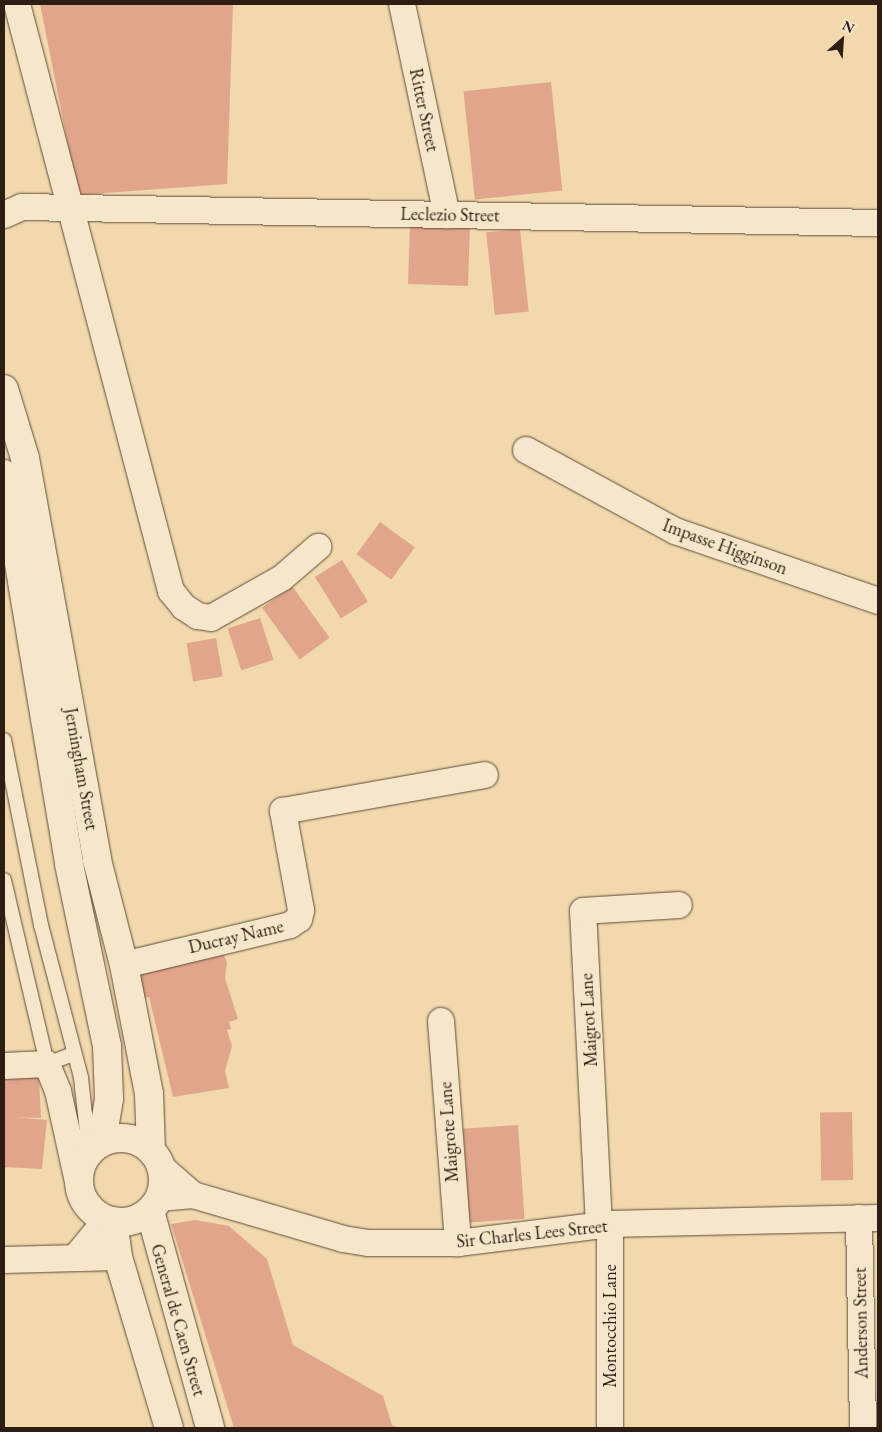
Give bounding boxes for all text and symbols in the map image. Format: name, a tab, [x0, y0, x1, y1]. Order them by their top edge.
north arrow	[817, 15, 867, 65]
text: N	[840, 16, 858, 37]
street label: Ritter Street	[405, 66, 443, 154]
street label: Leclezio Street	[400, 203, 500, 227]
street label: Impasse Higginson	[660, 514, 790, 580]
street label: Jerningham Street	[60, 706, 102, 832]
street label: Ducray Name	[186, 916, 286, 958]
street label: Maigrot Lane	[576, 973, 602, 1067]
street label: Maigrote Lane	[435, 1081, 463, 1183]
street label: Sir Charles Lees Street	[455, 1215, 609, 1253]
street label: General de Caen Street	[146, 1241, 210, 1399]
street label: Montocchio Lane	[599, 1264, 621, 1388]
street label: Anderson Street	[849, 1267, 873, 1379]

